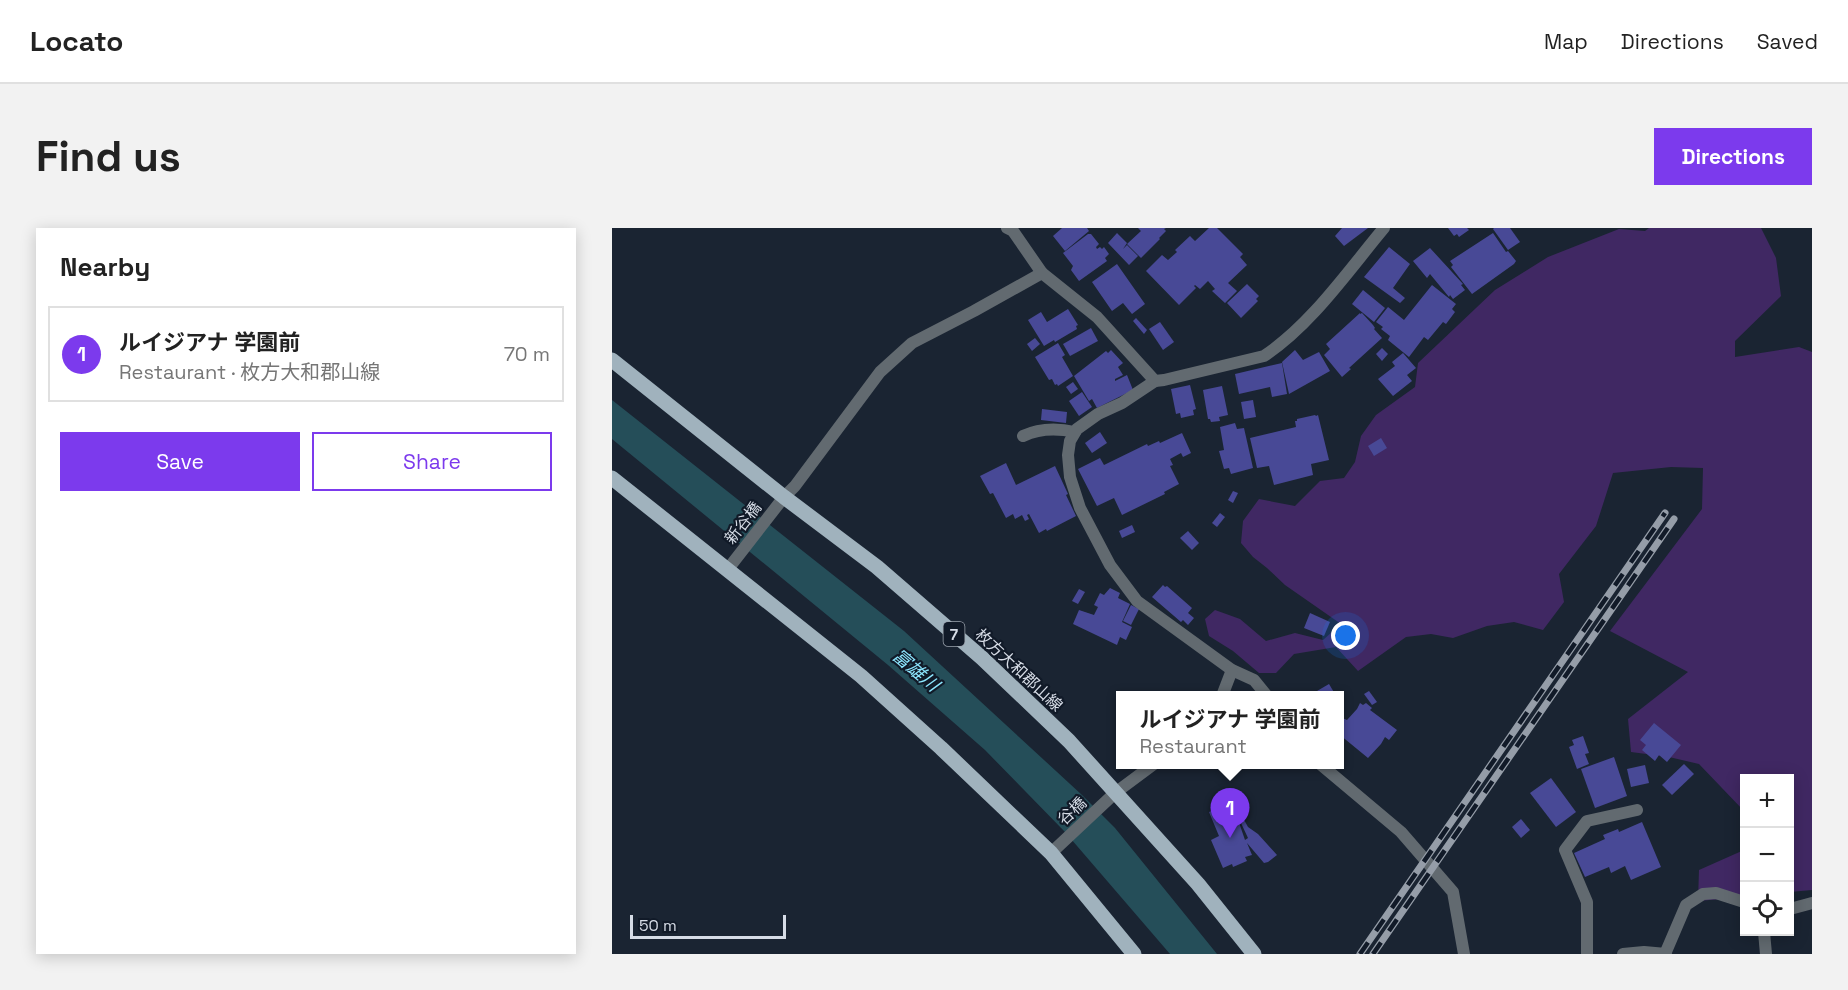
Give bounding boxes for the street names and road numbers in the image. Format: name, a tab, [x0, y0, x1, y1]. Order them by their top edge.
street label: 新谷橋	[720, 498, 766, 548]
road number: 7	[944, 622, 964, 646]
street label: 枚方大和郡山線	[971, 624, 1067, 716]
street label: 谷橋	[1053, 792, 1091, 830]

